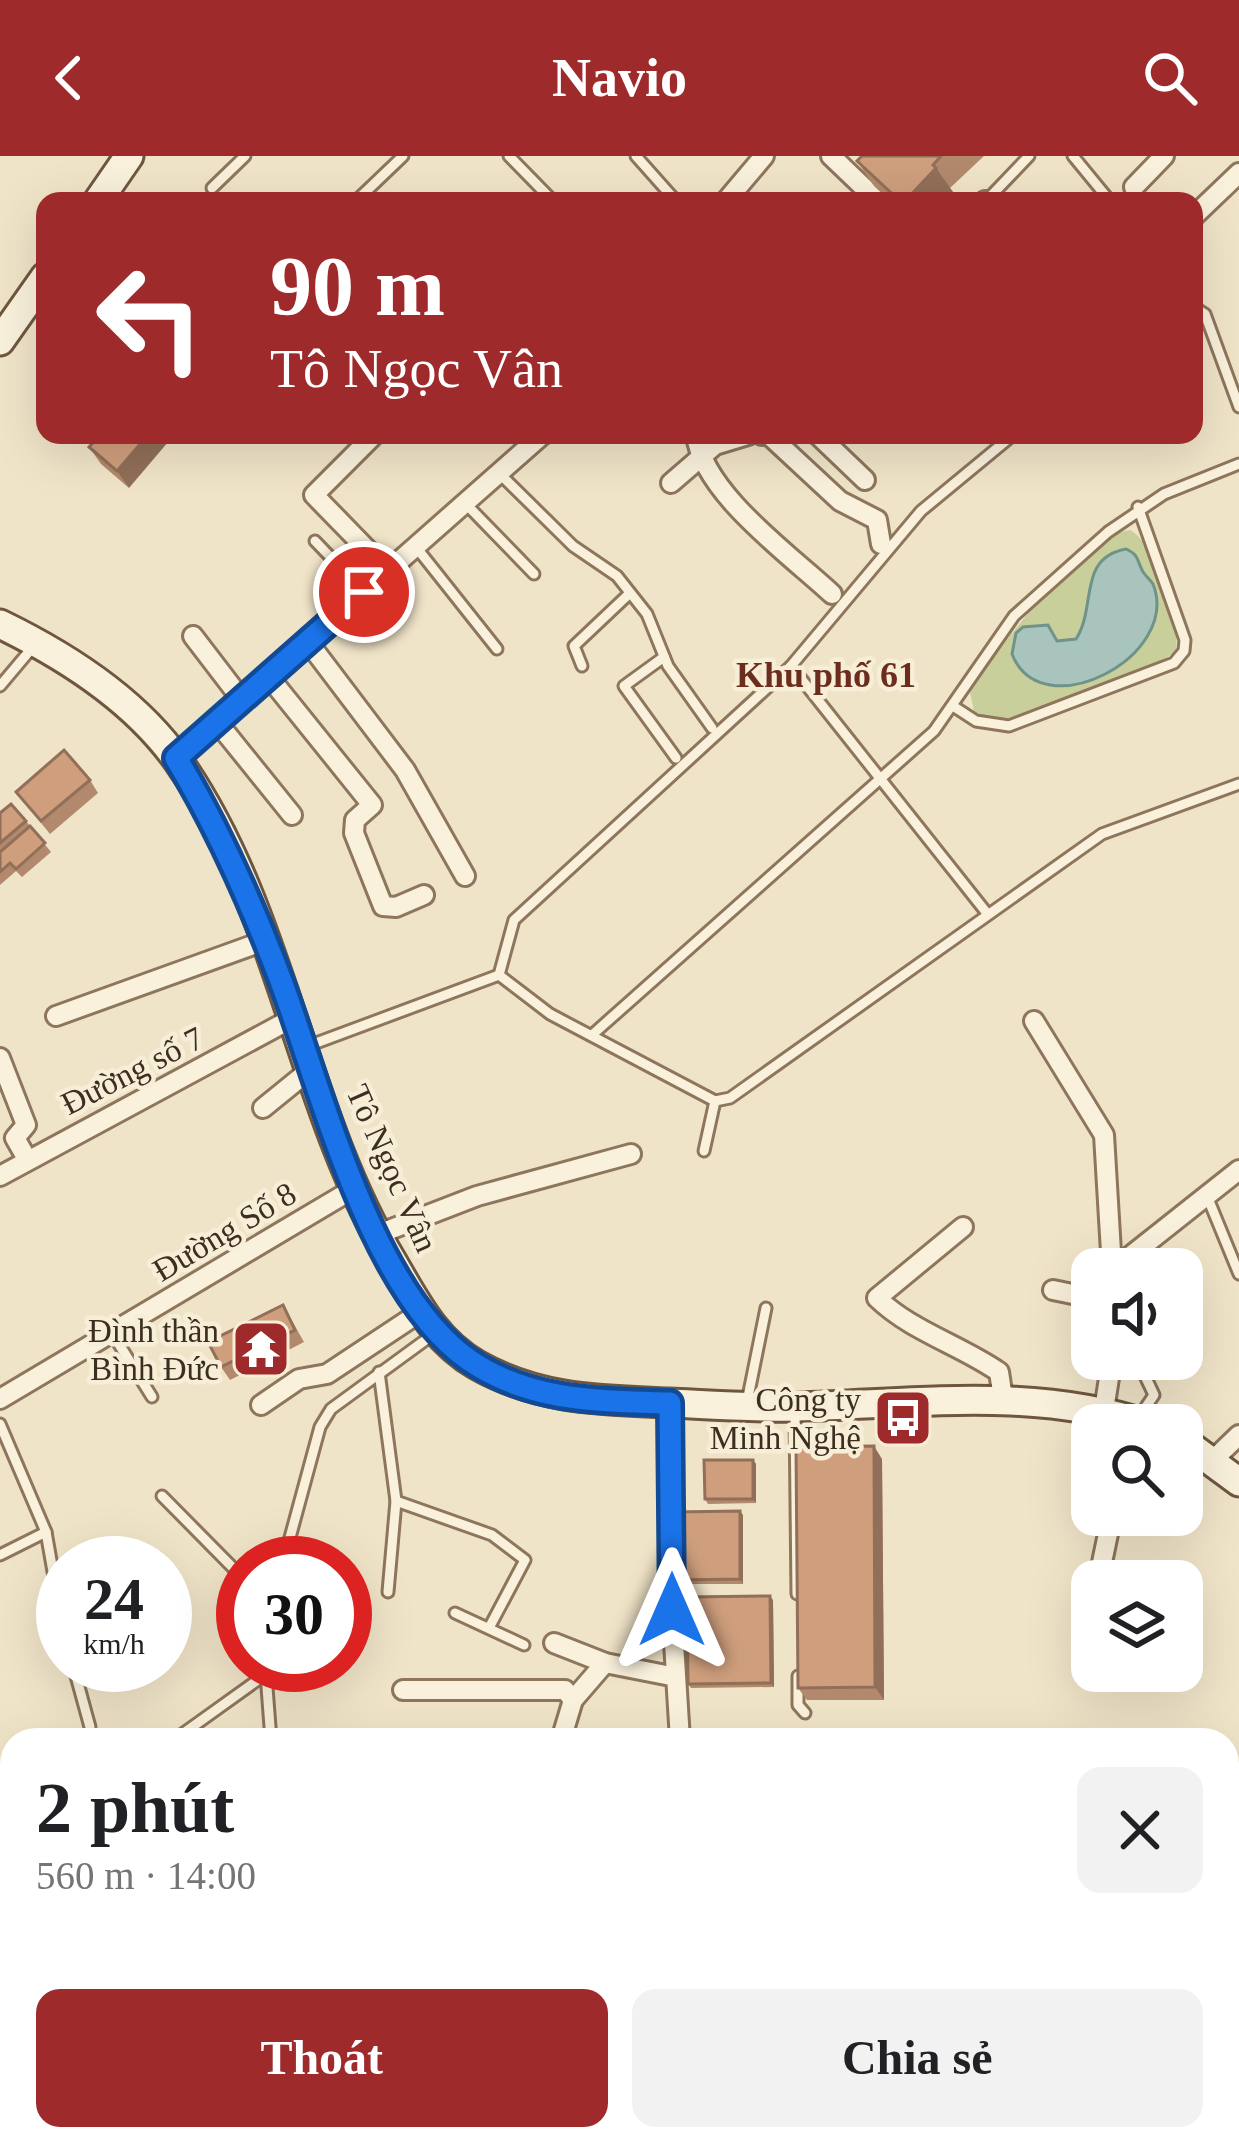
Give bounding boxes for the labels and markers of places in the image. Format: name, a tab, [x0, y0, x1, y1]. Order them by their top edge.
pin	[313, 541, 415, 643]
place label: Đình thần Bình Đức	[88, 1313, 219, 1387]
temple icon: Đình thần Bình Đức	[230, 1318, 292, 1380]
place label: Công ty Minh Nghệ	[710, 1382, 861, 1456]
bus stop icon: Công ty Minh Nghệ	[872, 1387, 934, 1449]

